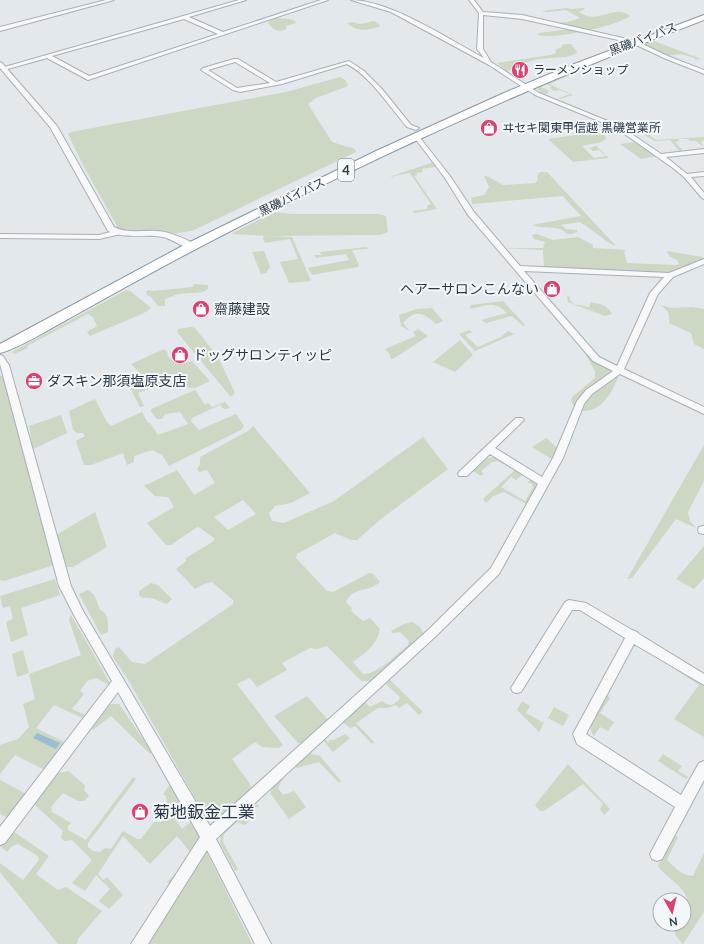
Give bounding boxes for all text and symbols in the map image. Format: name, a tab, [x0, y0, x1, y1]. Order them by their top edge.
street label: 黒磯バイパス	[607, 19, 679, 58]
restaurant icon: ラーメンショップ	[510, 60, 530, 80]
place label: ラーメンショップ	[533, 62, 629, 77]
shop icon: ヰセキ関東甲信越 黒磯営業所	[479, 118, 499, 138]
place label: ヰセキ関東甲信越 黒磯営業所	[502, 120, 661, 135]
road number: 4	[338, 159, 354, 181]
street label: 黒磯バイパス	[256, 174, 327, 219]
shop icon: ヘアーサロンこんない	[542, 279, 562, 299]
place label: ヘアーサロンこんない	[400, 280, 539, 297]
shop icon: 齋藤建設	[191, 299, 211, 319]
place label: 齋藤建設	[214, 300, 270, 317]
shop icon: ドッグサロンティッピ	[170, 345, 190, 365]
place label: ドッグサロンティッピ	[193, 346, 332, 363]
office icon: ダスキン那須塩原支店	[24, 371, 44, 391]
place label: ダスキン那須塩原支店	[47, 372, 187, 389]
place label: 菊地鈑金工業	[153, 801, 255, 822]
shop icon: 菊地鈑金工業	[130, 802, 150, 822]
north arrow	[652, 892, 692, 932]
text: N	[668, 915, 679, 929]

